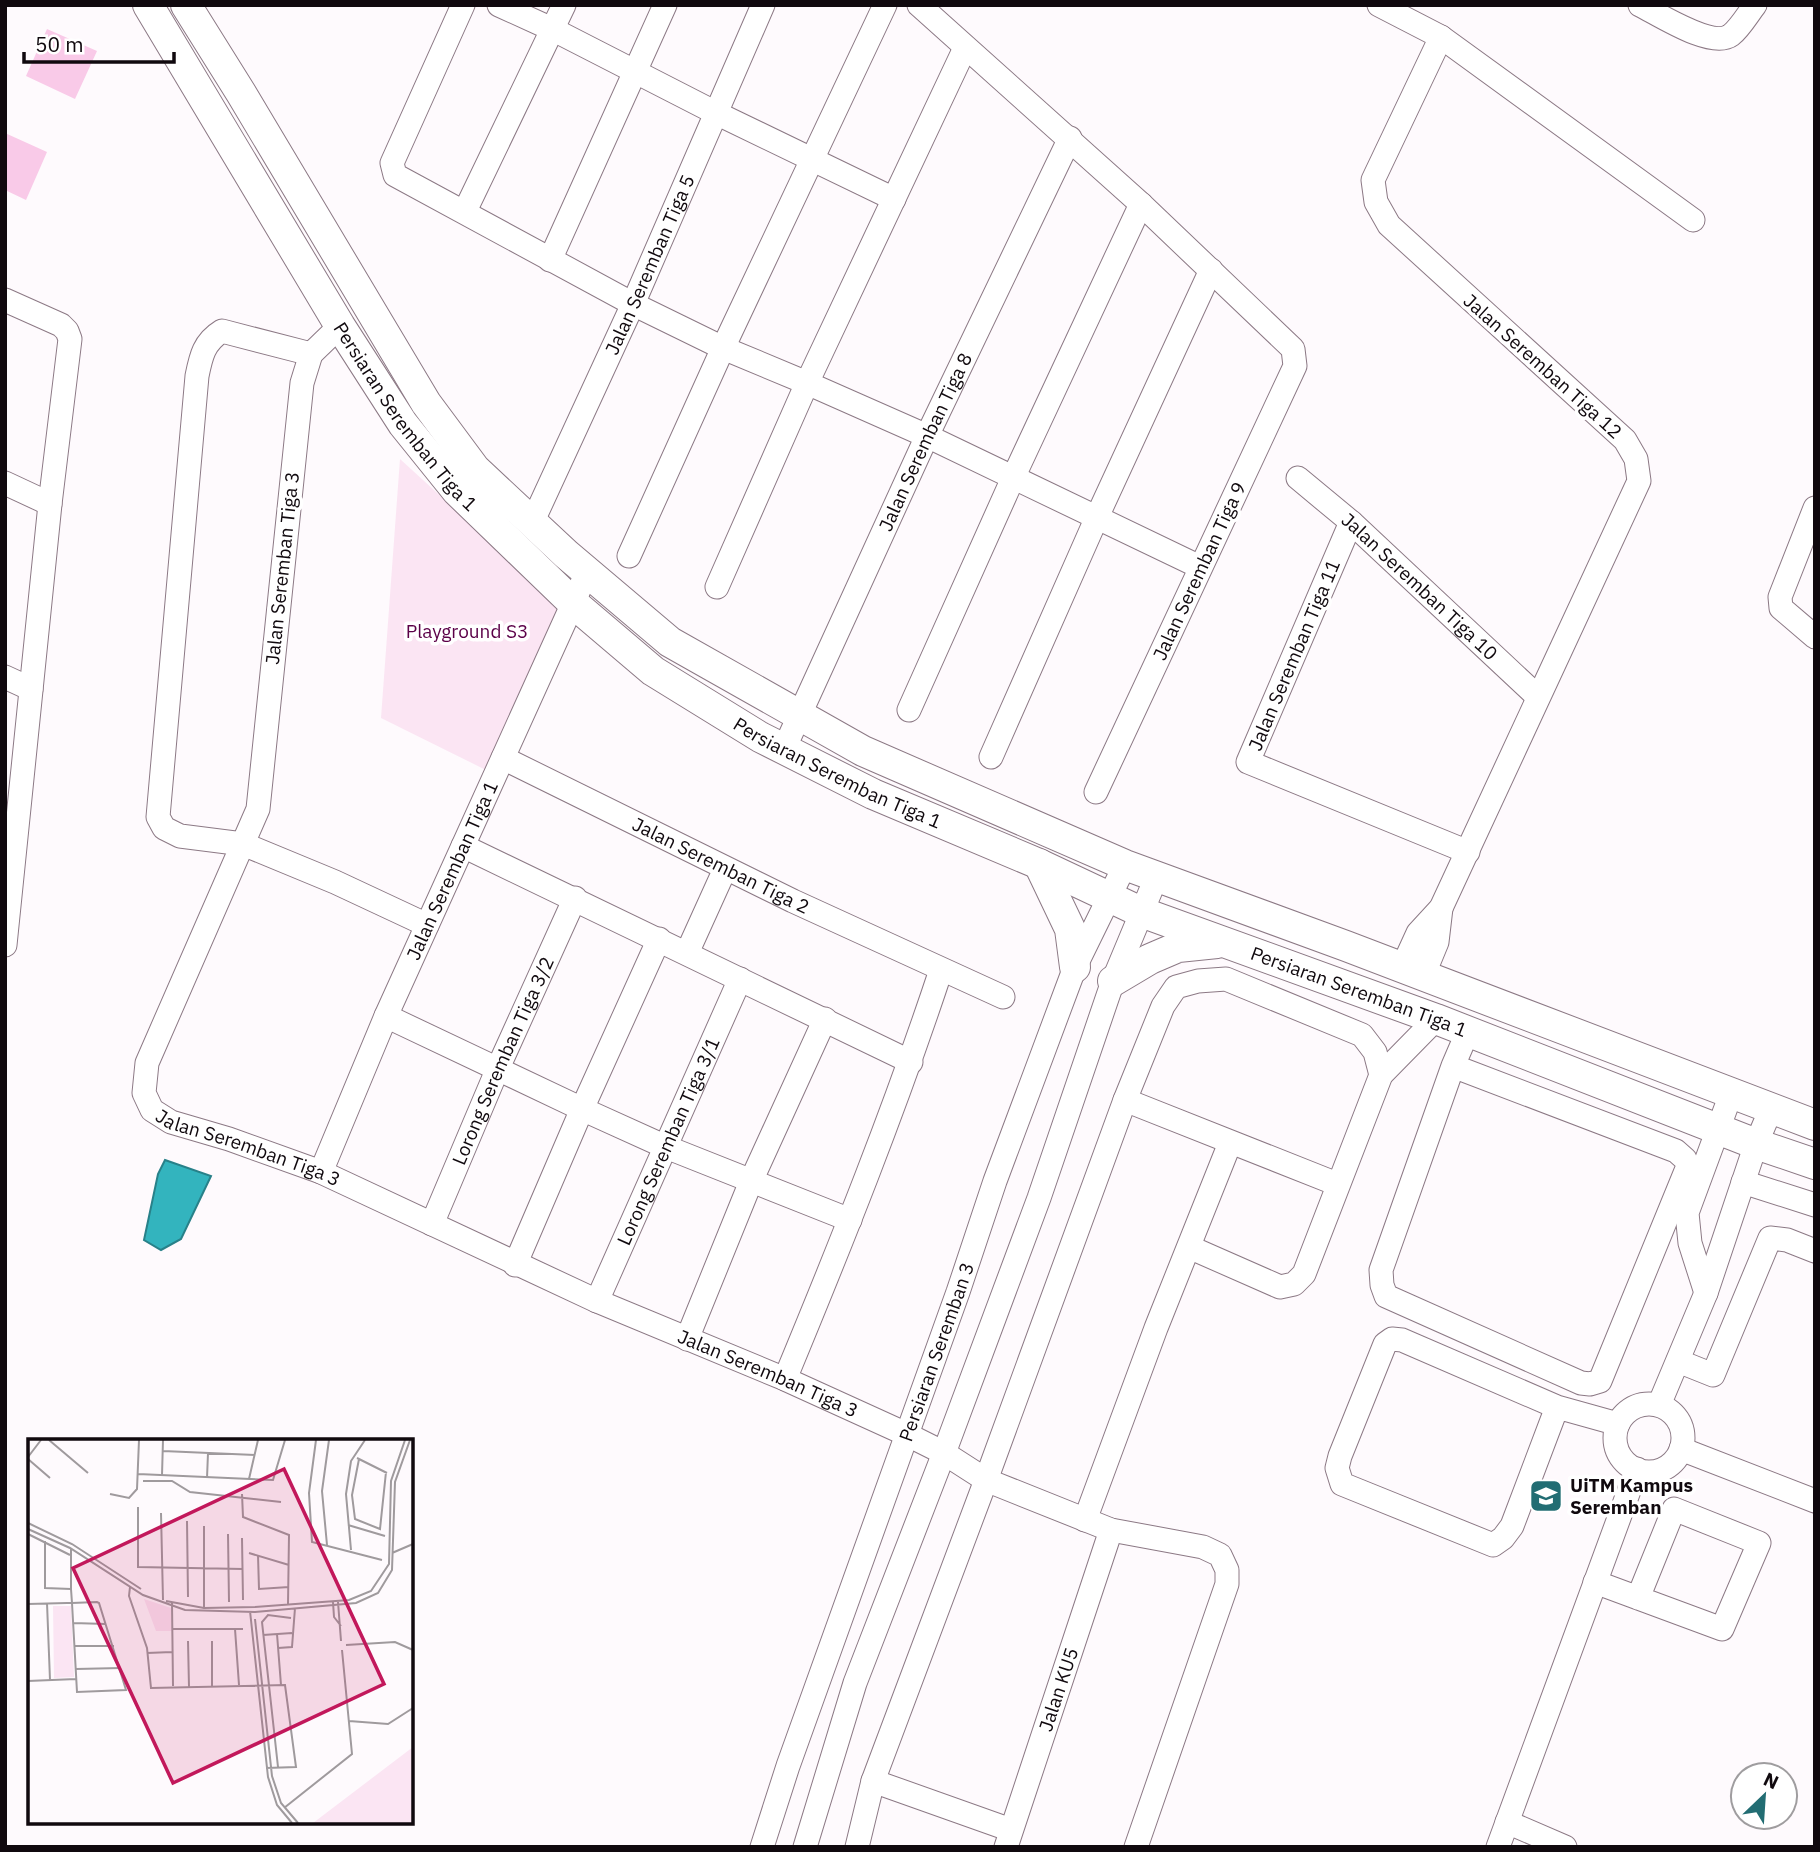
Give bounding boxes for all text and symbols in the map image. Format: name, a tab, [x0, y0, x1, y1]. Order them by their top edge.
scale bar	[24, 21, 175, 65]
text: 50 m	[35, 30, 84, 58]
street label: Jalan Seremban Tiga 5	[599, 171, 700, 358]
street label: Jalan Seremban Tiga 12	[1459, 288, 1627, 444]
street label: Persiaran Seremban Tiga 1	[329, 318, 482, 516]
street label: Jalan Seremban Tiga 8	[873, 349, 977, 535]
street label: Jalan Seremban Tiga 3	[260, 470, 304, 666]
street label: Jalan Seremban Tiga 9	[1147, 478, 1251, 664]
street label: Jalan Seremban Tiga 10	[1337, 507, 1503, 665]
street label: Jalan Seremban Tiga 11	[1243, 556, 1345, 754]
park label: Playground S3	[406, 619, 528, 643]
street label: Persiaran Seremban Tiga 1	[729, 712, 945, 834]
street label: Jalan Seremban Tiga 1	[401, 777, 503, 964]
street label: Jalan Seremban Tiga 2	[629, 812, 813, 919]
street label: Persiaran Seremban Tiga 1	[1248, 941, 1471, 1042]
street label: Lorong Seremban Tiga 3/2	[446, 953, 559, 1168]
street label: Lorong Seremban Tiga 3/1	[611, 1033, 725, 1249]
street label: Jalan Seremban Tiga 3	[151, 1104, 344, 1191]
street label: Persiaran Seremban 3	[893, 1259, 979, 1445]
street label: Jalan Seremban Tiga 3	[674, 1324, 862, 1423]
inset map	[28, 1439, 413, 1824]
place label: UiTM Kampus Seremban	[1570, 1473, 1693, 1519]
school or university icon: UiTM Kampus Seremban	[1527, 1477, 1565, 1515]
street label: Jalan KU5	[1033, 1644, 1083, 1734]
north arrow	[1729, 1761, 1799, 1831]
text: N	[1760, 1767, 1782, 1794]

